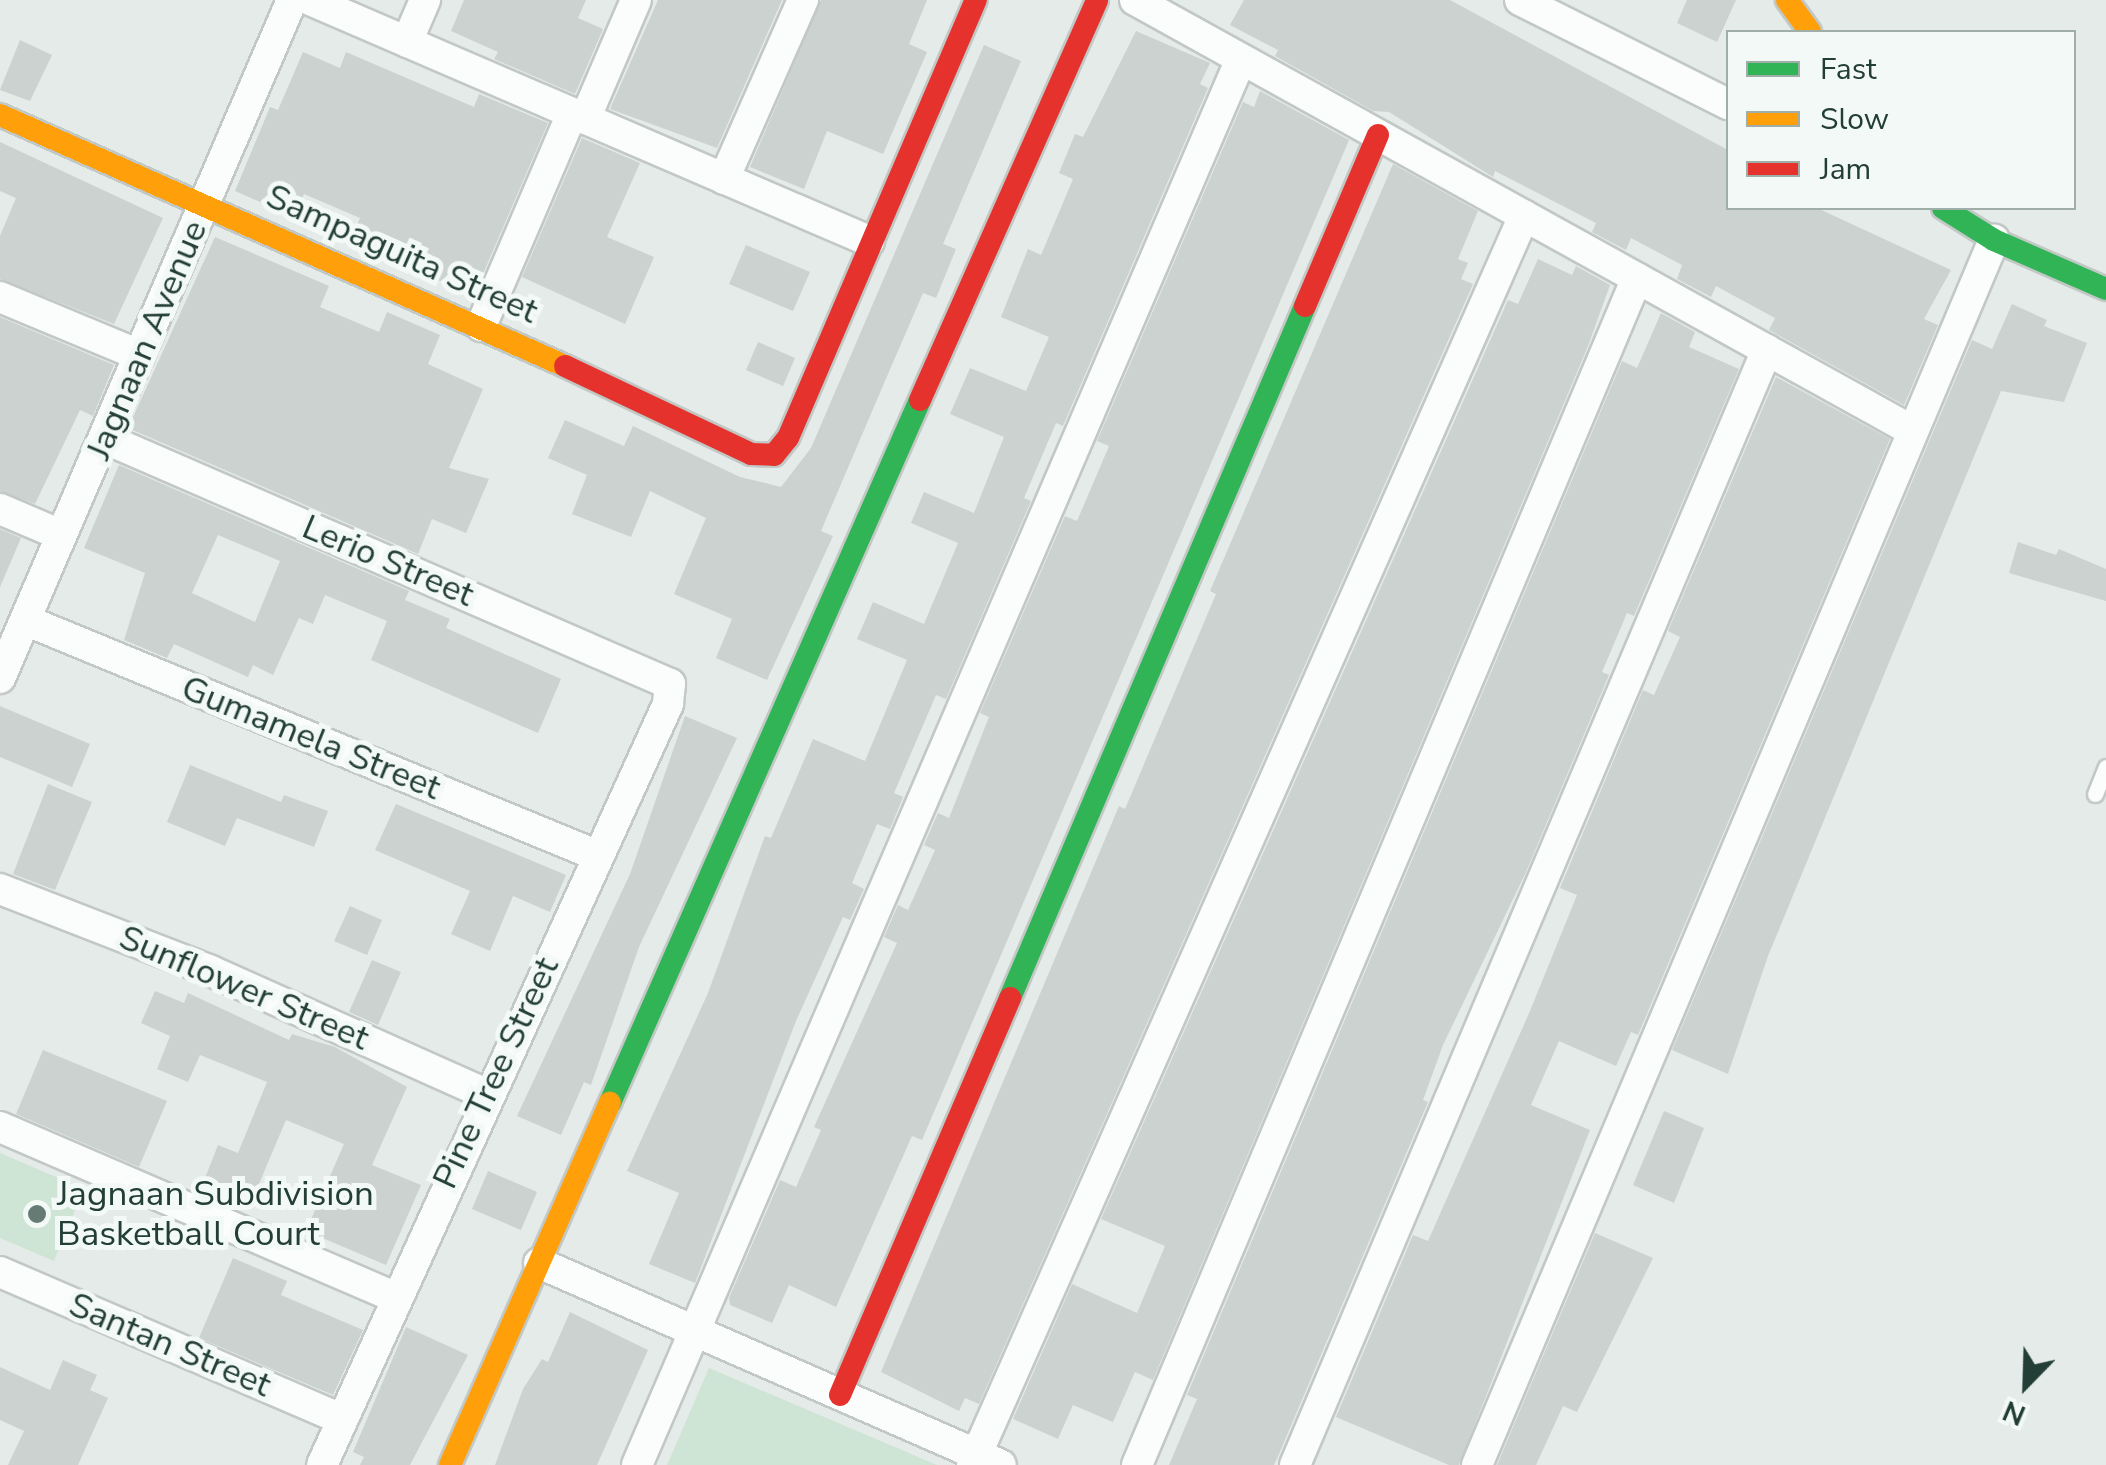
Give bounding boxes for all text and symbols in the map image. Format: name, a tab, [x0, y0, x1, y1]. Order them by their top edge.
legend	[1726, 30, 2076, 210]
text: Fast	[1820, 49, 1877, 90]
text: Slow	[1820, 99, 1889, 140]
text: Jam	[1820, 149, 1871, 190]
street label: Sampaguita Street	[260, 175, 544, 333]
street label: Jagnaan Avenue	[78, 214, 216, 466]
street label: Lerio Street	[296, 506, 480, 616]
street label: Gumamela Street	[175, 667, 447, 809]
street label: Sunflower Street	[113, 917, 375, 1059]
street label: Pine Tree Street	[424, 951, 568, 1195]
place label: Jagnaan Subdivision Basketball Court	[57, 1173, 374, 1255]
marker: Jagnaan Subdivision Basketball Court	[26, 1203, 48, 1225]
street label: Santan Street	[63, 1284, 277, 1406]
north arrow	[1976, 1335, 2076, 1435]
text: N	[1997, 1391, 2031, 1434]

